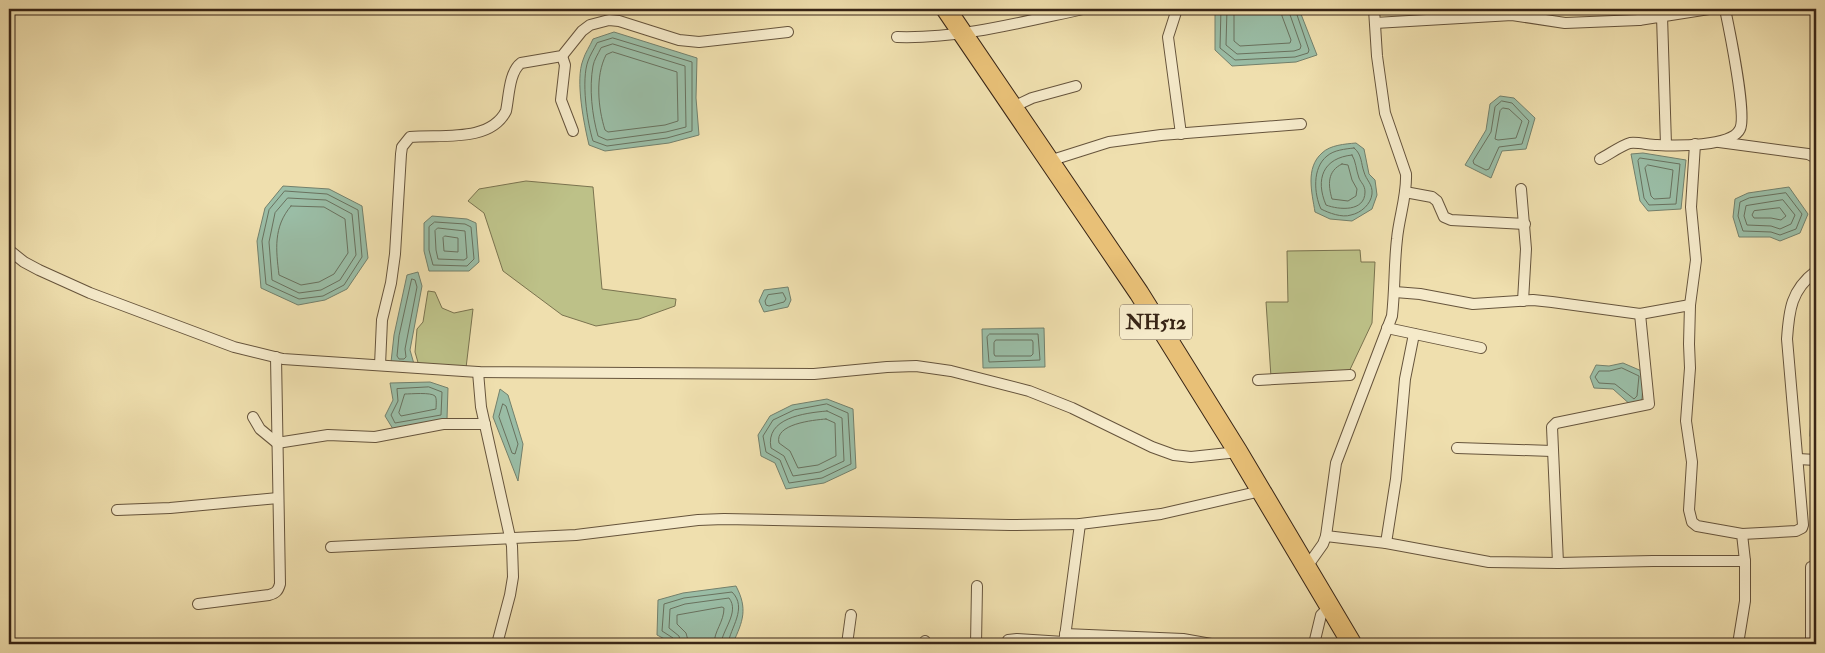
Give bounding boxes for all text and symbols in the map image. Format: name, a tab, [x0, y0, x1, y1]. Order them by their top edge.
road number: NH512	[1120, 304, 1192, 340]

